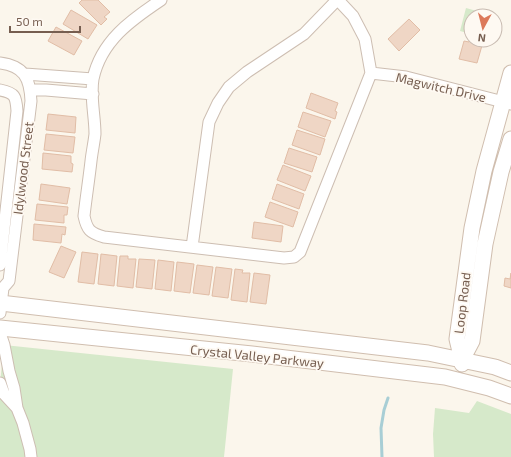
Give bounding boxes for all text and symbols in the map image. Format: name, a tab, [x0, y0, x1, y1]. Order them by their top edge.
scale bar	[10, 8, 80, 34]
north arrow	[463, 8, 503, 48]
text: 50 m	[16, 14, 43, 28]
text: N	[477, 31, 486, 45]
street label: Magwitch Drive	[394, 69, 488, 105]
street label: Idylwood Street	[9, 121, 37, 215]
street label: Loop Road	[450, 271, 474, 335]
street label: Crystal Valley Parkway	[189, 341, 325, 371]

